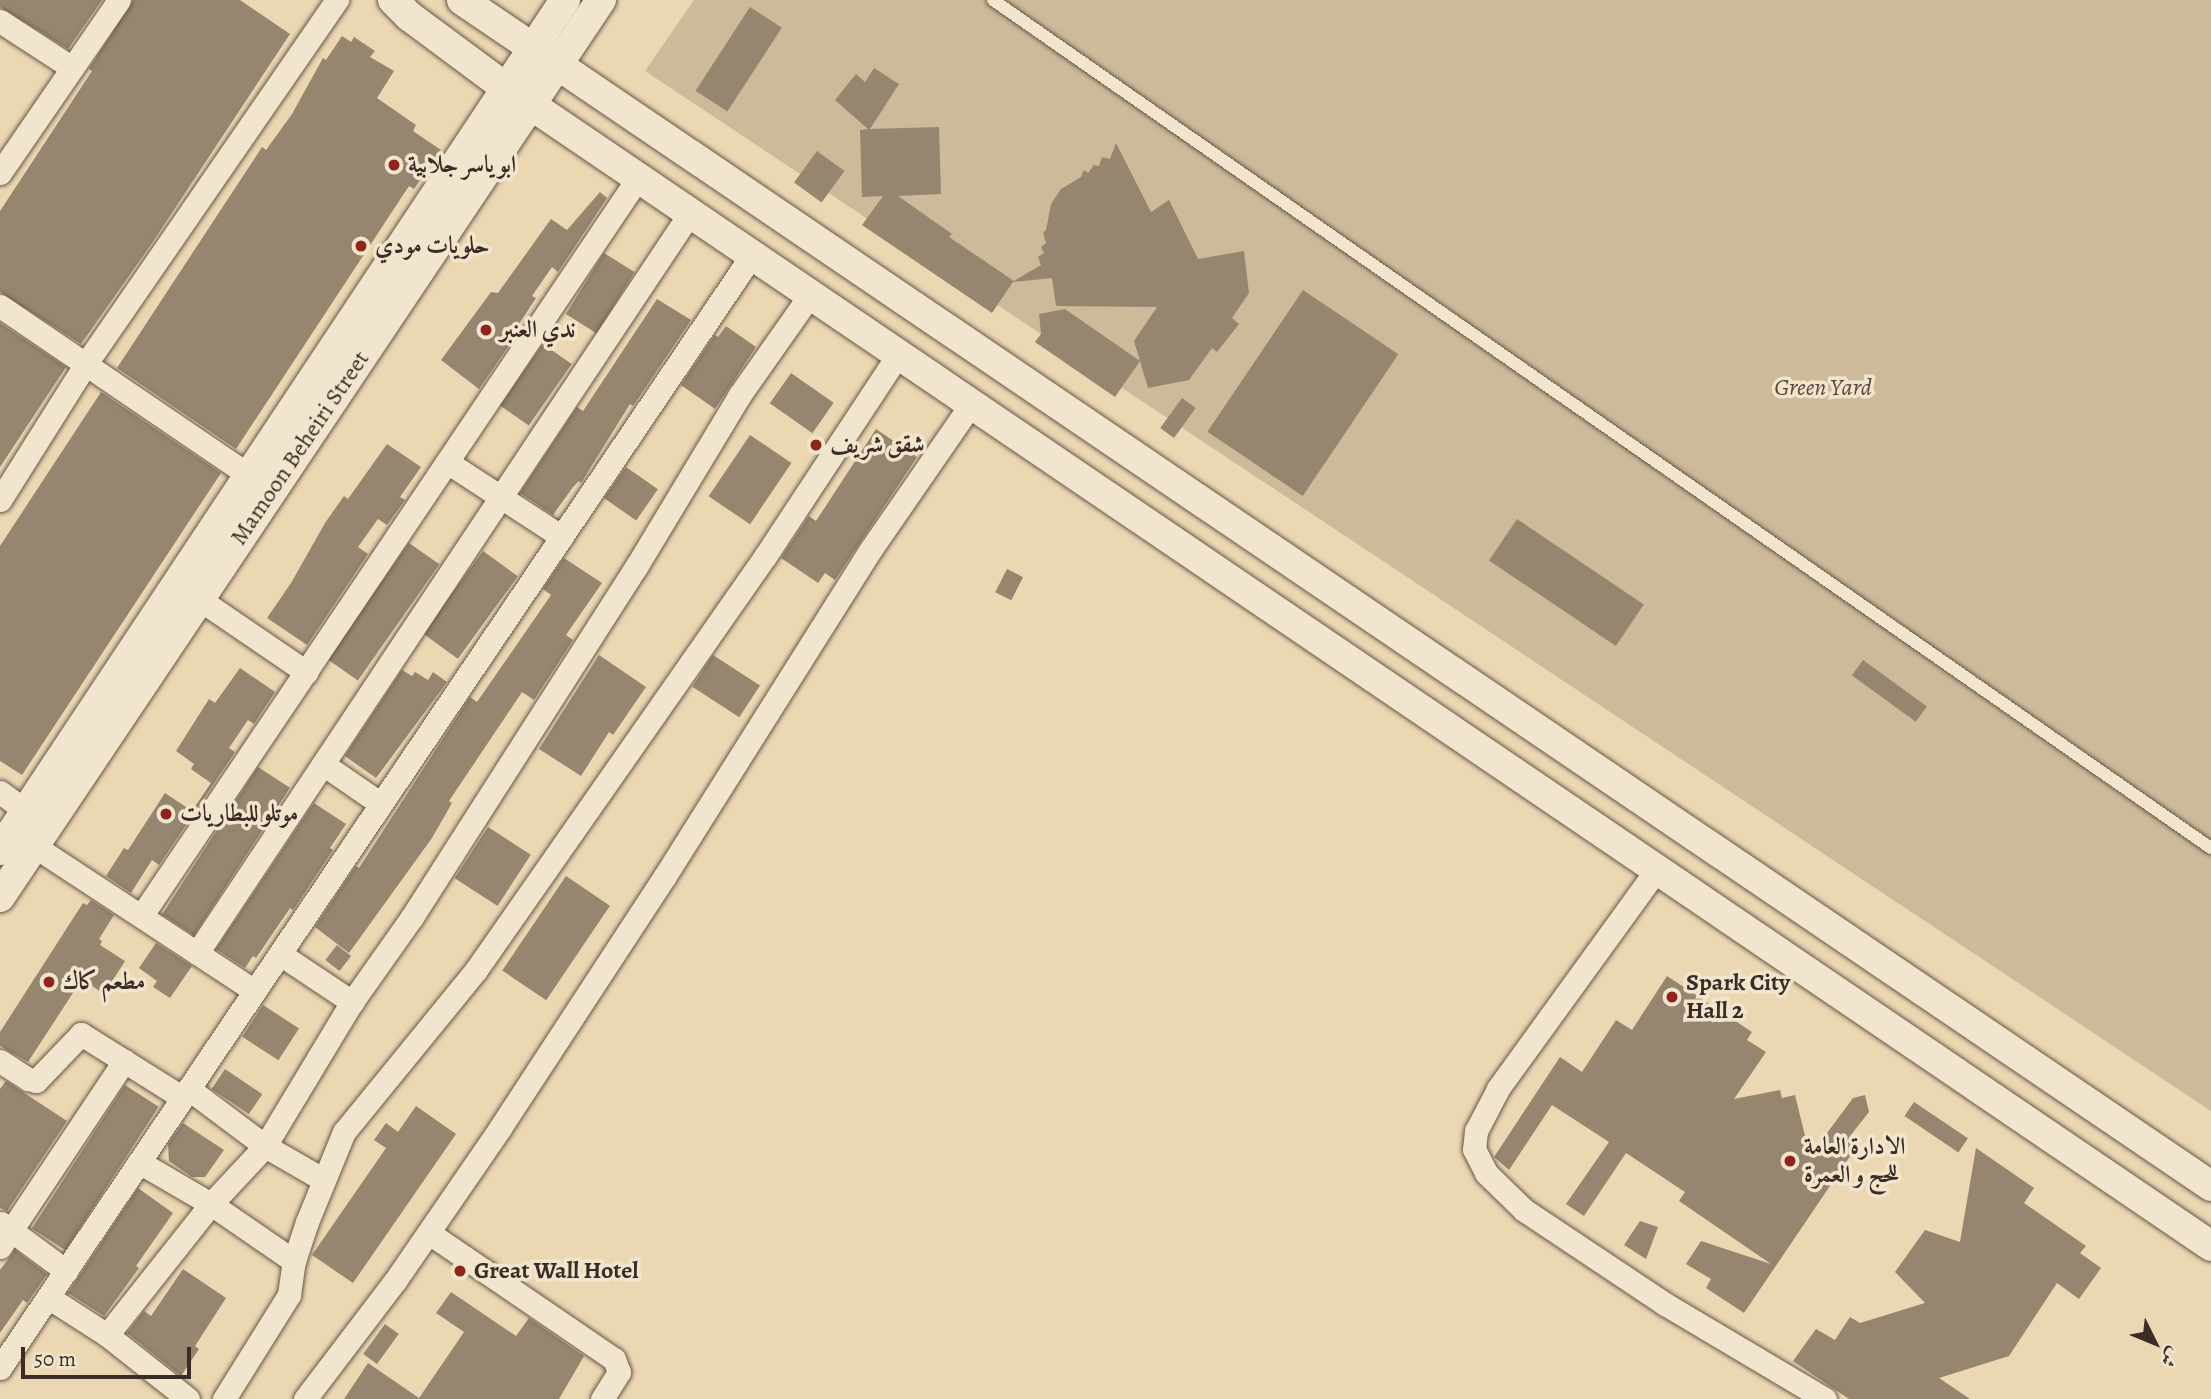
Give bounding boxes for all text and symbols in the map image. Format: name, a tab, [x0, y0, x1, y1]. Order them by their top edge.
place label: ابو ياسر جلابية	[408, 151, 516, 179]
marker: ابو ياسر جلابية	[386, 157, 402, 173]
place label: حلويات مودي	[375, 232, 489, 260]
marker: حلويات مودي	[353, 238, 369, 254]
place label: ندي العنبر	[500, 316, 575, 344]
marker: ندي العنبر	[478, 322, 494, 338]
street label: Mamoon Beheiri Street	[224, 345, 376, 551]
park label: Green Yard	[1774, 374, 1872, 402]
place label: شقق شريف	[830, 431, 925, 459]
marker: شقق شريف	[808, 437, 824, 453]
place label: موتلو للبطاريات	[180, 800, 298, 828]
marker: موتلو للبطاريات	[158, 806, 174, 822]
place label: مطعم كاك	[63, 968, 145, 996]
place label: Spark City Hall 2	[1686, 969, 1790, 1025]
marker: مطعم كاك	[41, 974, 57, 990]
marker: Spark City Hall 2	[1664, 989, 1680, 1005]
place label: الادارة العامة للحج و العمرة	[1804, 1133, 1905, 1189]
marker: الادارة العامة للحج و العمرة	[1782, 1153, 1798, 1169]
place label: Great Wall Hotel	[474, 1257, 639, 1285]
marker: Great Wall Hotel	[452, 1263, 468, 1279]
north arrow	[2120, 1308, 2190, 1378]
scale bar	[24, 1332, 194, 1376]
text: ش	[2154, 1342, 2186, 1373]
text: 50 m	[34, 1345, 76, 1373]

